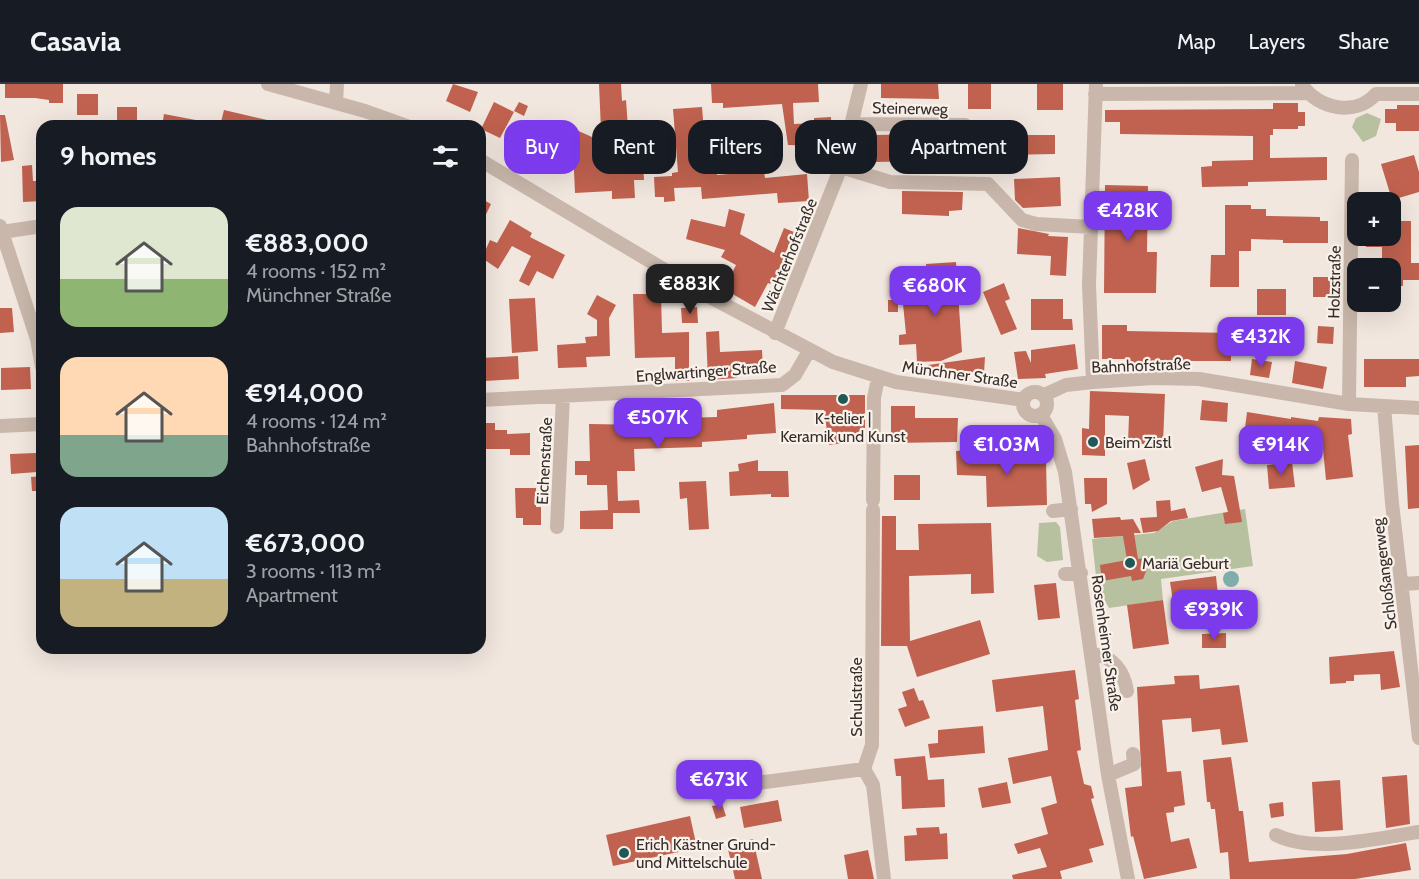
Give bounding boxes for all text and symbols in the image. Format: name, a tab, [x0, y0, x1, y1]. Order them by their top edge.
text: Casavia	[30, 24, 121, 58]
text: Map	[1177, 29, 1216, 54]
text: Layers	[1249, 29, 1305, 54]
text: Share	[1338, 29, 1389, 54]
street label: Steinerweg	[872, 98, 949, 119]
chip: Buy	[504, 120, 580, 174]
chip: Rent	[592, 120, 676, 174]
chip: Filters	[688, 120, 783, 174]
chip: New	[795, 120, 877, 174]
chip: Apartment	[889, 120, 1028, 174]
text: 9 homes	[60, 140, 157, 172]
icon: filters	[429, 140, 462, 173]
pin: €428K	[1086, 191, 1170, 242]
map controls	[1347, 192, 1401, 312]
button: +	[1347, 192, 1401, 246]
street label: Wächterhofstraße	[758, 195, 821, 315]
text: €428K	[1098, 198, 1158, 222]
text: €883,000	[246, 227, 369, 259]
icon: home	[108, 231, 180, 303]
street label: Holzstraße	[1324, 245, 1345, 319]
button: −	[1347, 258, 1401, 312]
text: 4 rooms · 152 m²	[246, 259, 386, 283]
pin: €883K	[648, 264, 732, 315]
pin: €680K	[893, 266, 977, 317]
text: €883K	[660, 271, 720, 295]
text: €680K	[904, 273, 966, 297]
text: Münchner Straße	[246, 283, 391, 307]
pin: €432K	[1219, 317, 1303, 368]
text: €432K	[1231, 324, 1291, 348]
street label: Bahnhofstraße	[1091, 354, 1191, 377]
street label: Englwartinger Straße	[635, 357, 777, 386]
street label: Münchner Straße	[901, 357, 1019, 392]
text: €914,000	[246, 377, 364, 409]
icon: home	[108, 381, 180, 453]
marker: K-telier | Keramik und Kunst	[836, 392, 850, 406]
pin: €507K	[616, 398, 700, 449]
text: €507K	[628, 405, 688, 429]
text: 4 rooms · 124 m²	[246, 409, 387, 433]
place label: K-telier | Keramik und Kunst	[780, 409, 906, 446]
street label: Eichenstraße	[533, 417, 556, 505]
pin: €1.03M	[958, 425, 1056, 476]
pin: €914K	[1239, 425, 1323, 476]
text: €1.03M	[974, 432, 1040, 456]
text: €914K	[1253, 432, 1309, 456]
text: Bahnhofstraße	[246, 433, 370, 457]
place label: Beim Zistl	[1105, 433, 1172, 452]
marker: Beim Zistl	[1086, 435, 1100, 449]
street label: Schloßangerweg	[1368, 516, 1401, 631]
text: €673,000	[246, 527, 365, 559]
icon: home	[108, 531, 180, 603]
place label: Mariä Geburt	[1142, 554, 1229, 573]
marker: Mariä Geburt	[1123, 556, 1137, 570]
text: 3 rooms · 113 m²	[246, 559, 382, 583]
street label: Rosenheimer Straße	[1088, 574, 1125, 712]
text: Apartment	[246, 583, 338, 607]
pin: €939K	[1172, 590, 1256, 641]
text: €939K	[1185, 597, 1243, 621]
street label: Schulstraße	[847, 657, 866, 737]
pin: €673K	[677, 760, 761, 811]
text: €673K	[690, 767, 748, 791]
place label: Erich Kästner Grund- und Mittelschule	[636, 835, 776, 872]
marker: Erich Kästner Grund- und Mittelschule	[617, 846, 631, 860]

